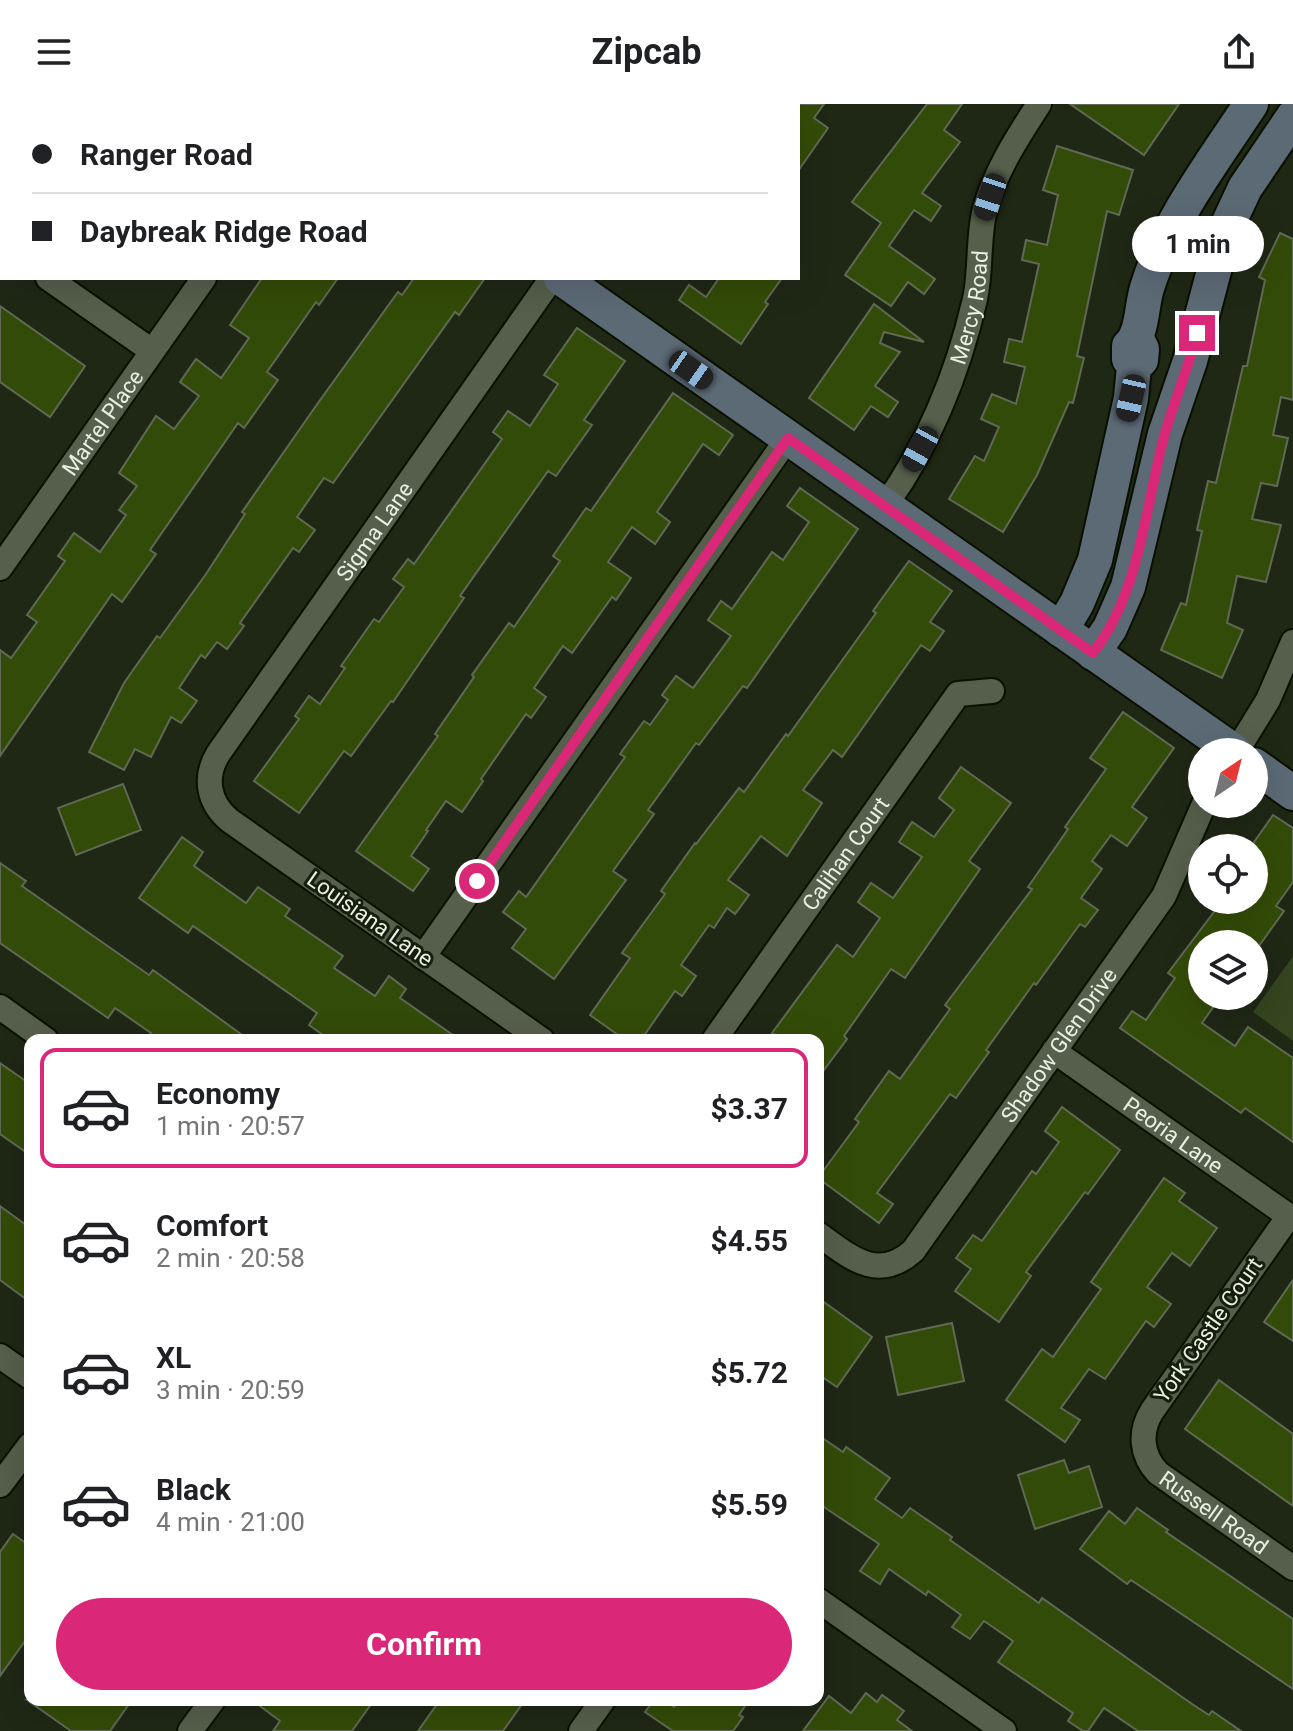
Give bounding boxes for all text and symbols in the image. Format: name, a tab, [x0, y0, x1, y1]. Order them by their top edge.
icon: menu	[32, 30, 76, 74]
icon: share	[1217, 30, 1261, 74]
text: Zipcab	[592, 31, 701, 73]
text: Ranger Road	[80, 137, 253, 172]
car	[971, 170, 1009, 224]
text: Daybreak Ridge Road	[80, 214, 368, 249]
callout: 1 min	[1131, 217, 1263, 273]
text: 1 min	[1165, 229, 1231, 259]
street label: Mercy Road	[945, 250, 992, 367]
route end	[1179, 315, 1215, 351]
car	[664, 346, 718, 394]
street label: Martel Place	[57, 365, 148, 480]
car	[1114, 372, 1148, 424]
car	[898, 422, 942, 476]
street label: Sigma Lane	[331, 477, 418, 586]
north arrow	[1188, 738, 1268, 818]
map controls	[1188, 738, 1268, 1010]
street label: Calihan Court	[797, 792, 894, 915]
button: locate	[1188, 834, 1268, 914]
route start	[459, 863, 495, 899]
street label: Louisiana Lane	[302, 866, 438, 972]
button: layers	[1188, 930, 1268, 1010]
street label: Shadow Glen Drive	[996, 963, 1122, 1127]
icon: car	[60, 1072, 132, 1144]
text: Economy	[156, 1076, 280, 1111]
text: $3.37	[710, 1091, 788, 1126]
street label: Peoria Lane	[1119, 1091, 1228, 1179]
text: 1 min · 20:57	[156, 1111, 305, 1141]
icon: car	[60, 1204, 132, 1276]
text: Comfort	[156, 1208, 268, 1243]
text: $4.55	[710, 1223, 788, 1258]
text: 2 min · 20:58	[156, 1243, 305, 1273]
street label: York Castle Court	[1149, 1253, 1267, 1407]
icon: car	[60, 1336, 132, 1408]
text: XL	[156, 1340, 191, 1375]
text: $5.72	[710, 1355, 788, 1390]
text: 3 min · 20:59	[156, 1375, 305, 1405]
street label: Russell Road	[1155, 1466, 1273, 1559]
icon: car	[60, 1468, 132, 1540]
text: Black	[156, 1472, 231, 1507]
text: $5.59	[710, 1487, 788, 1522]
text: 4 min · 21:00	[156, 1507, 305, 1537]
button: Confirm	[56, 1598, 792, 1690]

